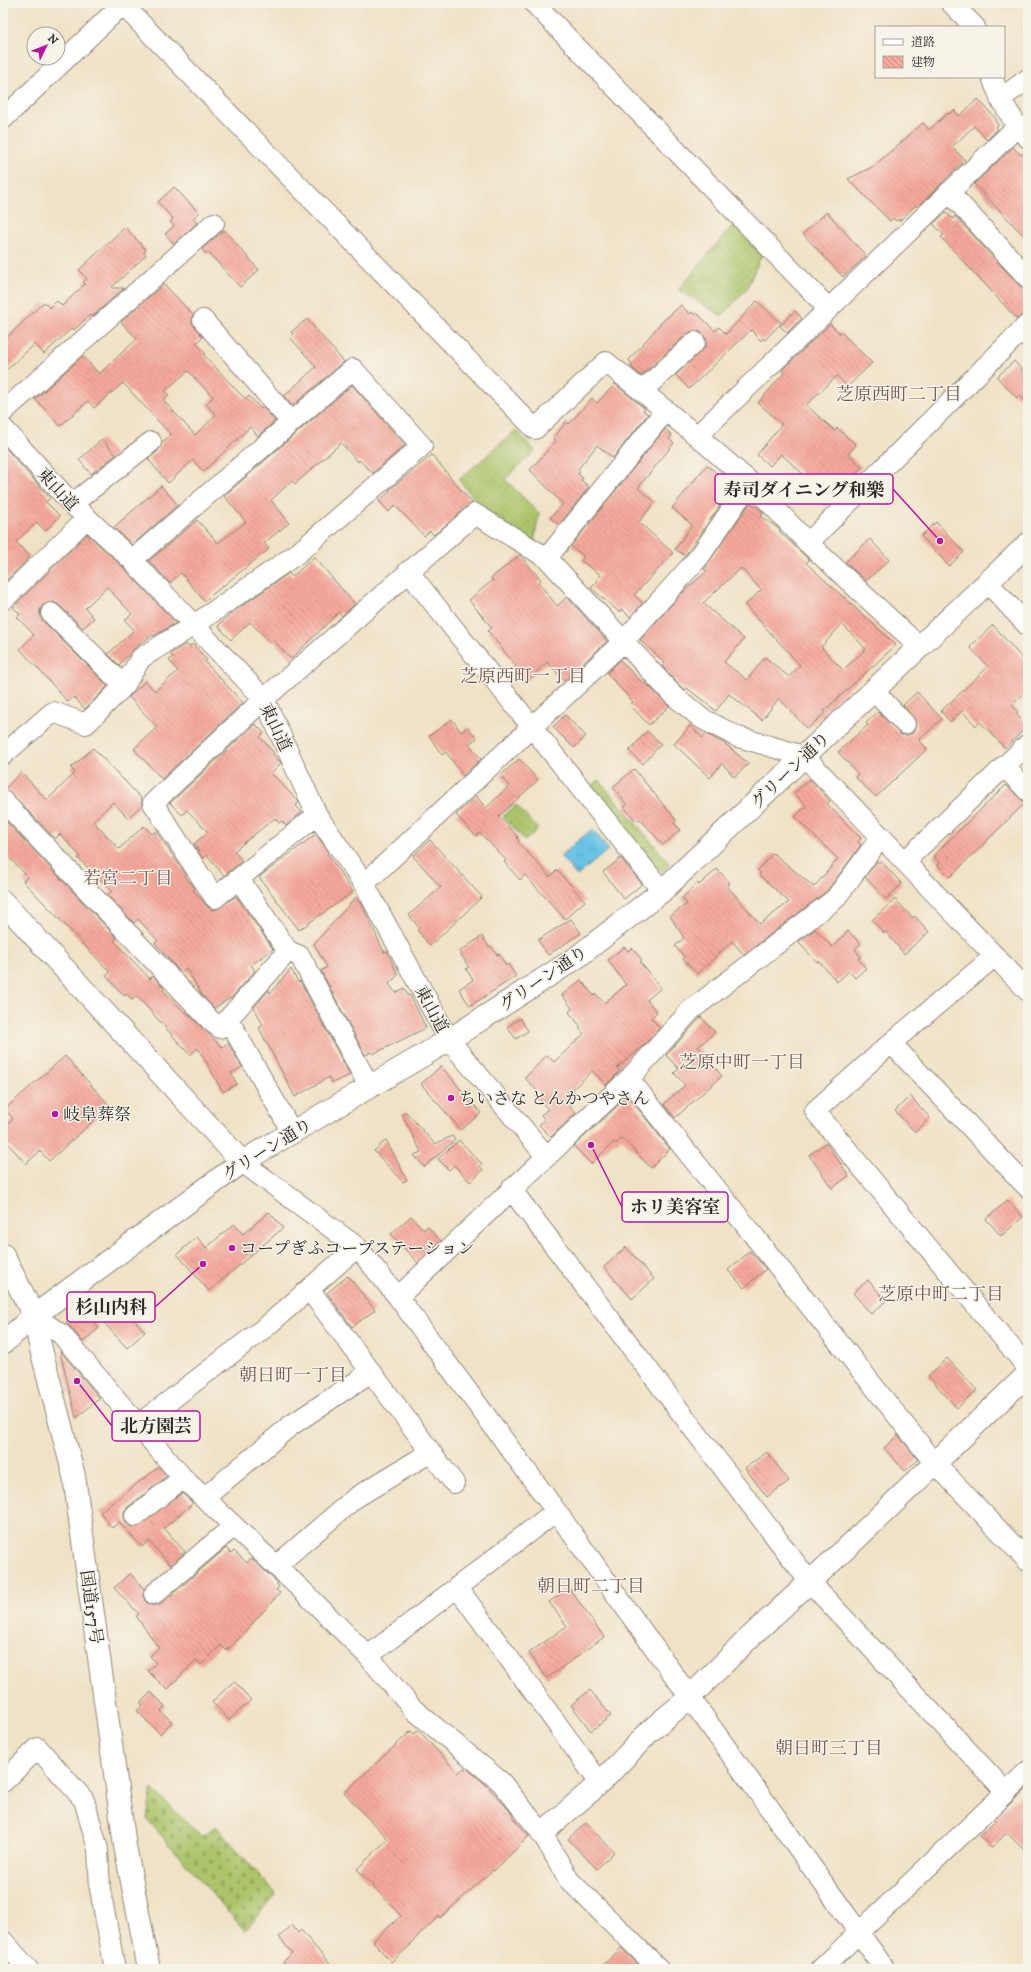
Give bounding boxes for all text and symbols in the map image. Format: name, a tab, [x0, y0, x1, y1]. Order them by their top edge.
north arrow	[26, 26, 66, 66]
legend	[875, 26, 1005, 78]
text: N	[44, 32, 61, 48]
text: 道路	[911, 35, 935, 50]
text: 建物	[911, 55, 935, 70]
district label: 芝原西町二丁目	[836, 384, 962, 406]
street label: 東山道	[32, 464, 83, 516]
callout: 寿司ダイニング和樂	[715, 474, 893, 504]
text: 寿司ダイニング和樂	[724, 480, 884, 502]
district label: 芝原西町一丁目	[460, 666, 586, 688]
street label: 東山道	[254, 700, 296, 755]
street label: グリーン通り	[746, 727, 835, 814]
district label: 若宮二丁目	[83, 868, 173, 890]
street label: グリーン通り	[495, 941, 592, 1016]
street label: 東山道	[409, 982, 453, 1037]
district label: 芝原中町一丁目	[679, 1052, 805, 1074]
place label: ちいさな とんかつやさん	[459, 1088, 650, 1110]
marker: ちいさな とんかつやさん	[446, 1093, 456, 1103]
place label: 岐阜葬祭	[63, 1104, 131, 1126]
marker: 岐阜葬祭	[50, 1109, 60, 1119]
street label: グリーン通り	[219, 1114, 316, 1186]
callout: ホリ美容室	[622, 1192, 728, 1222]
text: ホリ美容室	[630, 1197, 720, 1219]
place label: コープぎふコープステーション	[240, 1238, 475, 1260]
marker: コープぎふコープステーション	[227, 1243, 237, 1253]
district label: 芝原中町二丁目	[878, 1284, 1004, 1306]
callout: 杉山内科	[67, 1292, 155, 1322]
text: 杉山内科	[75, 1297, 147, 1319]
district label: 朝日町一丁目	[239, 1365, 347, 1387]
callout: 北方園芸	[112, 1411, 200, 1441]
text: 北方園芸	[120, 1416, 192, 1438]
street label: 国道157号	[75, 1569, 107, 1646]
district label: 朝日町二丁目	[537, 1576, 645, 1598]
district label: 朝日町三丁目	[775, 1738, 883, 1760]

